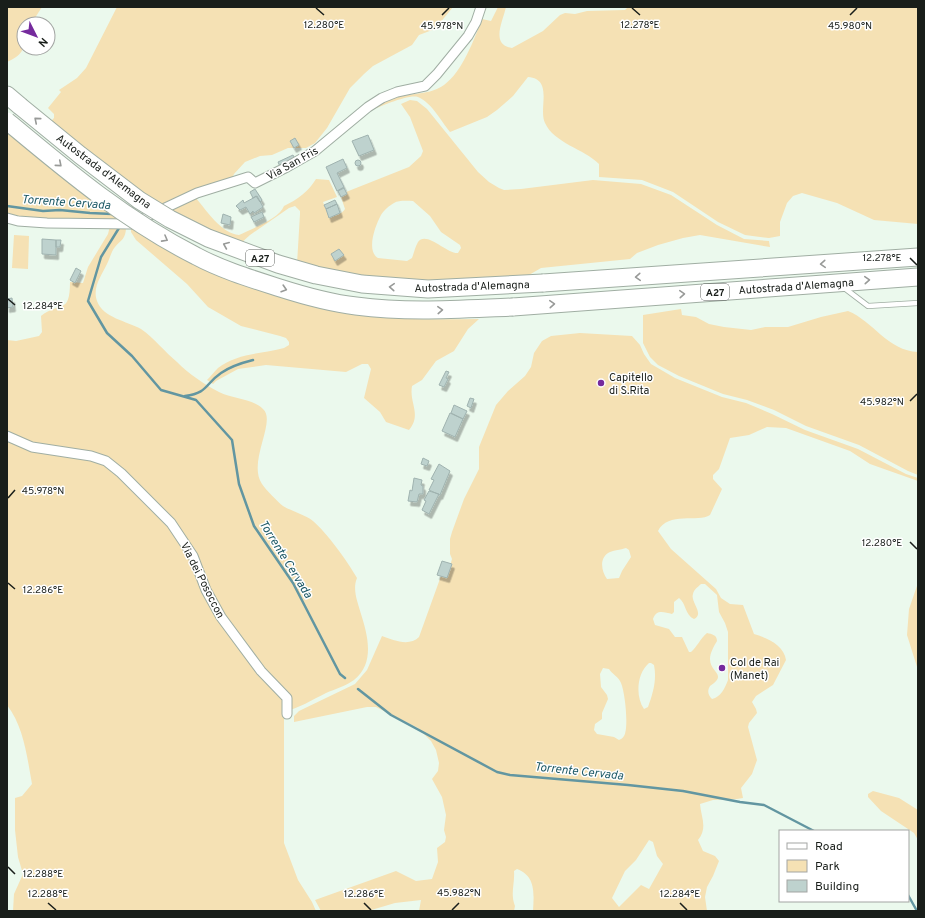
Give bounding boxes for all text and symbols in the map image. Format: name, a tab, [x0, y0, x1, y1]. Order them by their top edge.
north arrow	[16, 16, 56, 56]
text: 12.280°E	[304, 19, 344, 32]
text: 12.278°E	[620, 19, 660, 32]
text: 45.978°N	[421, 20, 463, 33]
text: 45.980°N	[828, 20, 872, 33]
text: N	[35, 34, 51, 50]
one-way arrow	[35, 118, 42, 125]
street label: Autostrada d'Alemagna	[53, 131, 154, 212]
street label: Via San Fris	[264, 144, 321, 184]
one-way arrow	[54, 159, 61, 166]
water label: Torrente Cervada	[21, 192, 112, 214]
one-way arrow	[161, 234, 168, 242]
one-way arrow	[223, 242, 230, 250]
road number: A27	[246, 250, 274, 266]
text: 12.278°E	[862, 252, 902, 265]
one-way arrow	[820, 260, 826, 269]
one-way arrow	[635, 272, 641, 281]
street label: Autostrada d'Alemagna	[738, 276, 854, 298]
one-way arrow	[864, 276, 870, 285]
street label: Autostrada d'Alemagna	[414, 278, 530, 296]
one-way arrow	[389, 282, 395, 291]
one-way arrow	[281, 284, 288, 293]
road number: A27	[701, 284, 729, 300]
one-way arrow	[679, 290, 685, 299]
one-way arrow	[549, 299, 555, 308]
text: 12.284°E	[23, 300, 63, 313]
one-way arrow	[437, 306, 443, 315]
place label: Capitello di S.Rita	[609, 371, 653, 398]
marker: Capitello di S.Rita	[596, 378, 606, 388]
text: 45.982°N	[860, 396, 904, 409]
text: 45.978°N	[22, 485, 64, 498]
water label: Torrente Cervada	[255, 517, 316, 602]
text: 12.280°E	[862, 537, 902, 550]
street label: Via dei Posoccon	[177, 540, 227, 621]
text: 12.286°E	[23, 584, 63, 597]
place label: Col de Rai (Manet)	[730, 656, 779, 683]
marker: Col de Rai (Manet)	[717, 663, 727, 673]
water label: Torrente Cervada	[534, 759, 625, 785]
legend	[779, 830, 909, 902]
text: Road	[815, 839, 843, 855]
text: Park	[815, 859, 840, 875]
text: 12.288°E	[23, 868, 63, 881]
text: Building	[815, 879, 859, 895]
text: 45.982°N	[437, 887, 481, 900]
text: 12.288°E	[28, 888, 68, 901]
text: 12.286°E	[344, 888, 384, 901]
text: 12.284°E	[660, 888, 700, 901]

